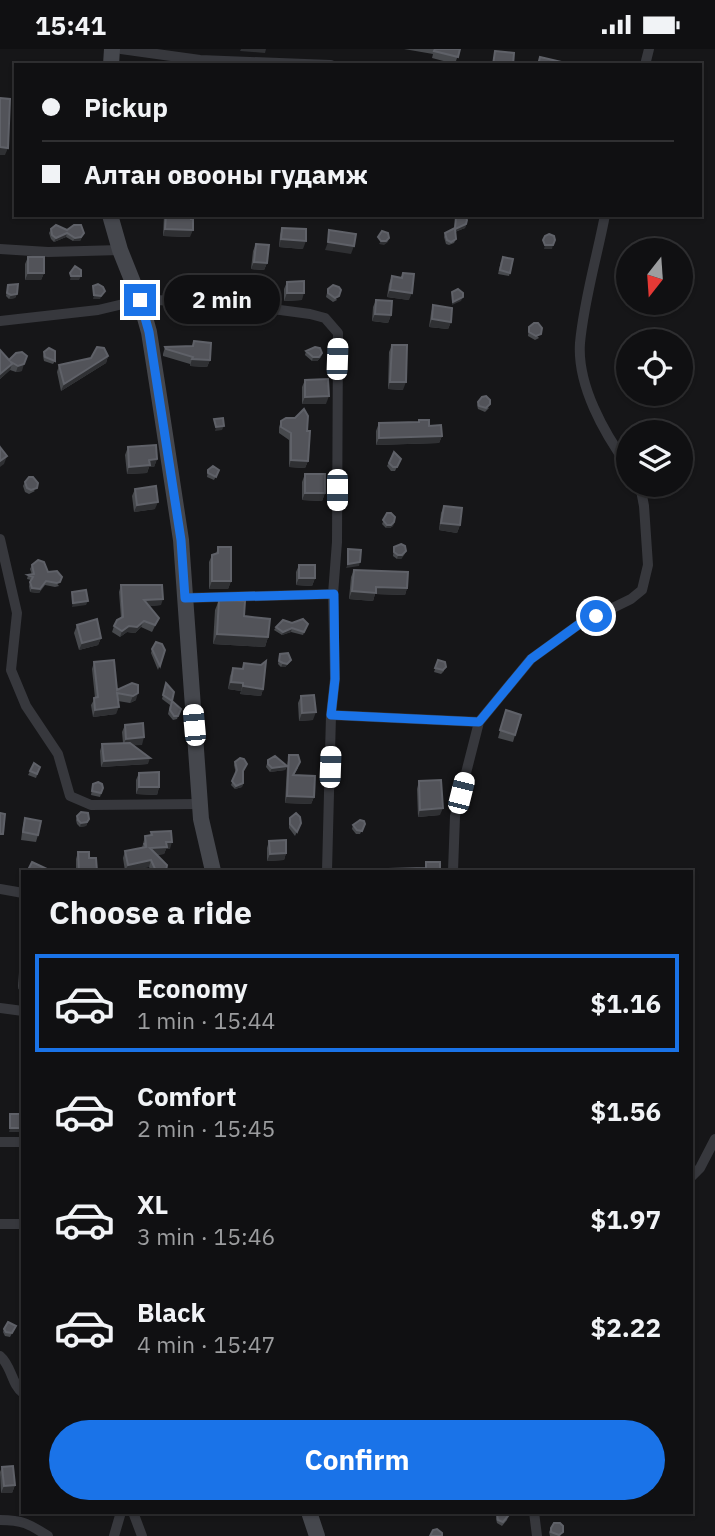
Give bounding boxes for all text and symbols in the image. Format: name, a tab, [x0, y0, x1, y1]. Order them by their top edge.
text: 15:41	[35, 8, 106, 42]
text: Pickup	[84, 90, 168, 124]
text: Алтан овооны гудамж	[84, 157, 368, 191]
north arrow	[616, 238, 693, 315]
map controls	[616, 238, 693, 497]
callout: 2 min	[164, 275, 280, 325]
route end	[124, 284, 156, 316]
text: 2 min	[192, 284, 252, 314]
button: locate	[616, 329, 693, 406]
car	[326, 338, 349, 380]
button: layers	[616, 420, 693, 497]
car	[327, 469, 348, 511]
route start	[580, 600, 612, 632]
car	[182, 703, 207, 747]
car	[319, 746, 342, 788]
car	[446, 770, 477, 816]
text: Choose a ride	[49, 891, 252, 933]
text: Economy	[137, 971, 248, 1005]
icon: car	[53, 972, 116, 1035]
text: $1.16	[591, 986, 661, 1020]
text: 1 min · 15:44	[137, 1005, 275, 1035]
text: Comfort	[137, 1079, 236, 1113]
icon: car	[53, 1080, 116, 1143]
text: $1.56	[591, 1094, 661, 1128]
text: 2 min · 15:45	[137, 1113, 275, 1143]
text: XL	[137, 1187, 168, 1221]
icon: car	[53, 1188, 116, 1251]
text: $1.97	[591, 1202, 661, 1236]
text: 3 min · 15:46	[137, 1221, 275, 1251]
text: Black	[137, 1295, 205, 1329]
icon: car	[53, 1296, 116, 1359]
text: $2.22	[591, 1310, 661, 1344]
text: 4 min · 15:47	[137, 1329, 275, 1359]
button: Confirm	[49, 1420, 665, 1500]

